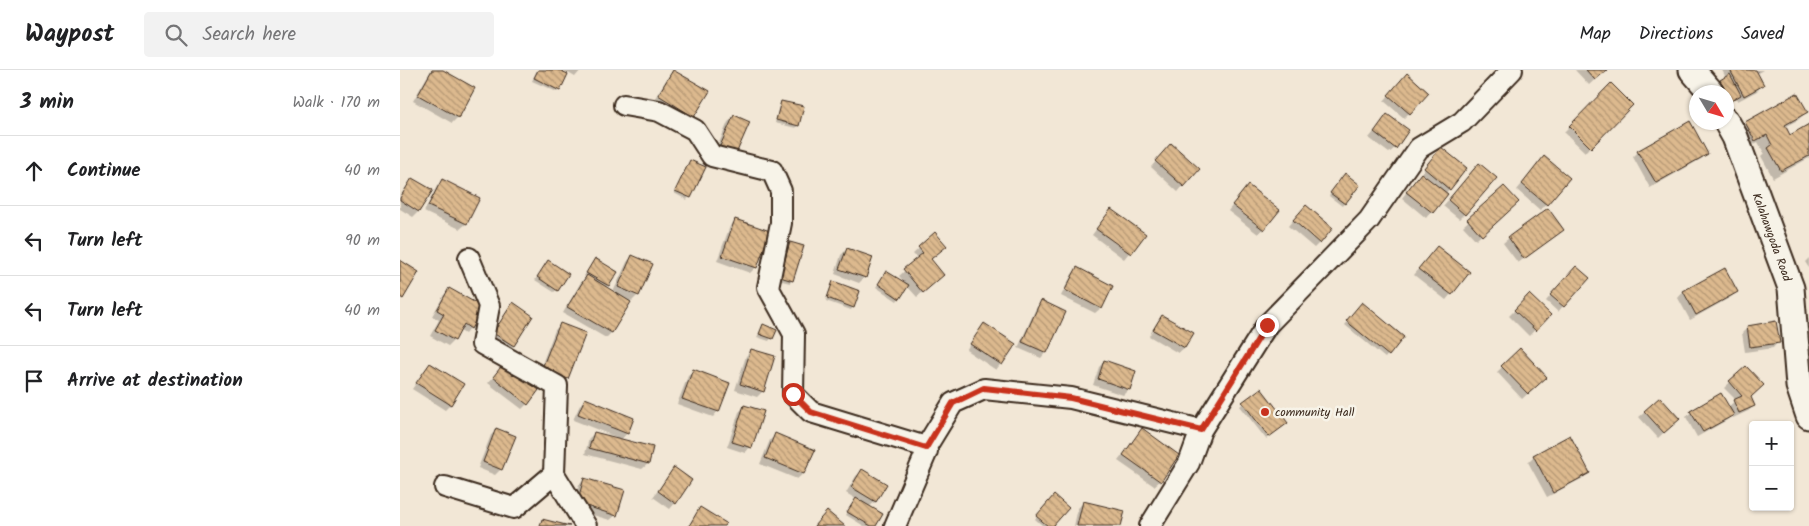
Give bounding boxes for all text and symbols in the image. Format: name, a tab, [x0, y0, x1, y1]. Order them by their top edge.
search box	[144, 12, 494, 57]
text: Waypost	[25, 15, 114, 54]
text: Search here	[202, 20, 296, 50]
text: Map	[1579, 20, 1611, 49]
text: Directions	[1639, 20, 1713, 49]
text: Saved	[1741, 20, 1784, 49]
icon: search	[162, 21, 190, 49]
north arrow	[1689, 85, 1734, 130]
text: 3 min	[20, 86, 74, 119]
text: Walk · 170 m	[292, 90, 380, 115]
text: Continue	[67, 156, 140, 186]
icon: ahead	[20, 157, 48, 185]
text: 40 m	[344, 158, 380, 183]
street label: Kalahawgoda Road	[1747, 190, 1797, 285]
text: Turn left	[67, 226, 142, 256]
icon: left	[20, 227, 48, 255]
text: 90 m	[345, 228, 380, 253]
text: Turn left	[67, 296, 142, 326]
icon: left	[20, 297, 48, 325]
text: 40 m	[344, 298, 380, 323]
route end	[1256, 314, 1279, 337]
text: Arrive at destination	[67, 366, 243, 396]
icon: arrive	[20, 367, 48, 395]
route start	[782, 383, 805, 406]
place label: community Hall	[1275, 403, 1355, 422]
marker: community Hall	[1259, 406, 1271, 418]
map controls	[1749, 421, 1794, 511]
button: +	[1749, 421, 1794, 466]
button: −	[1749, 466, 1794, 511]

